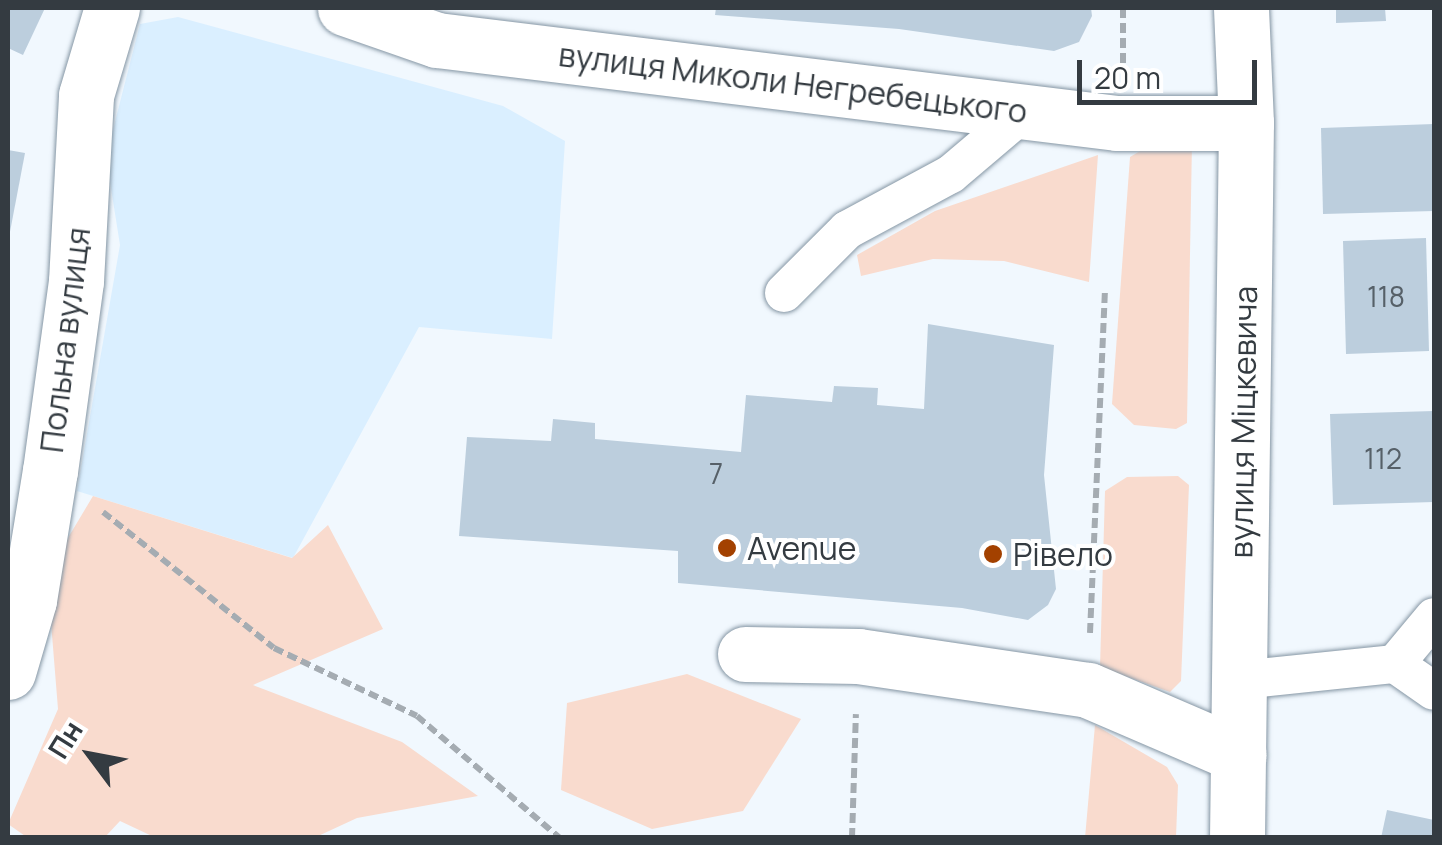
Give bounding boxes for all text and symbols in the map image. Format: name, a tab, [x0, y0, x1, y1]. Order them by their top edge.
street label: вулиця Миколи Негребецького	[557, 35, 1029, 131]
scale bar	[1082, 40, 1262, 102]
text: 20 m	[1094, 57, 1161, 98]
street label: Польна вулиця	[32, 225, 98, 455]
house number: 118	[1367, 279, 1405, 313]
street label: вулиця Міцкевича	[1221, 285, 1265, 559]
house number: 112	[1364, 441, 1402, 475]
house number: 7	[709, 456, 723, 490]
place label: Avenue	[747, 529, 857, 567]
place label: Рівело	[1013, 535, 1113, 573]
marker: Avenue	[716, 537, 738, 559]
marker: Рівело	[982, 543, 1004, 565]
north arrow	[40, 705, 140, 805]
text: Пн	[38, 713, 91, 765]

